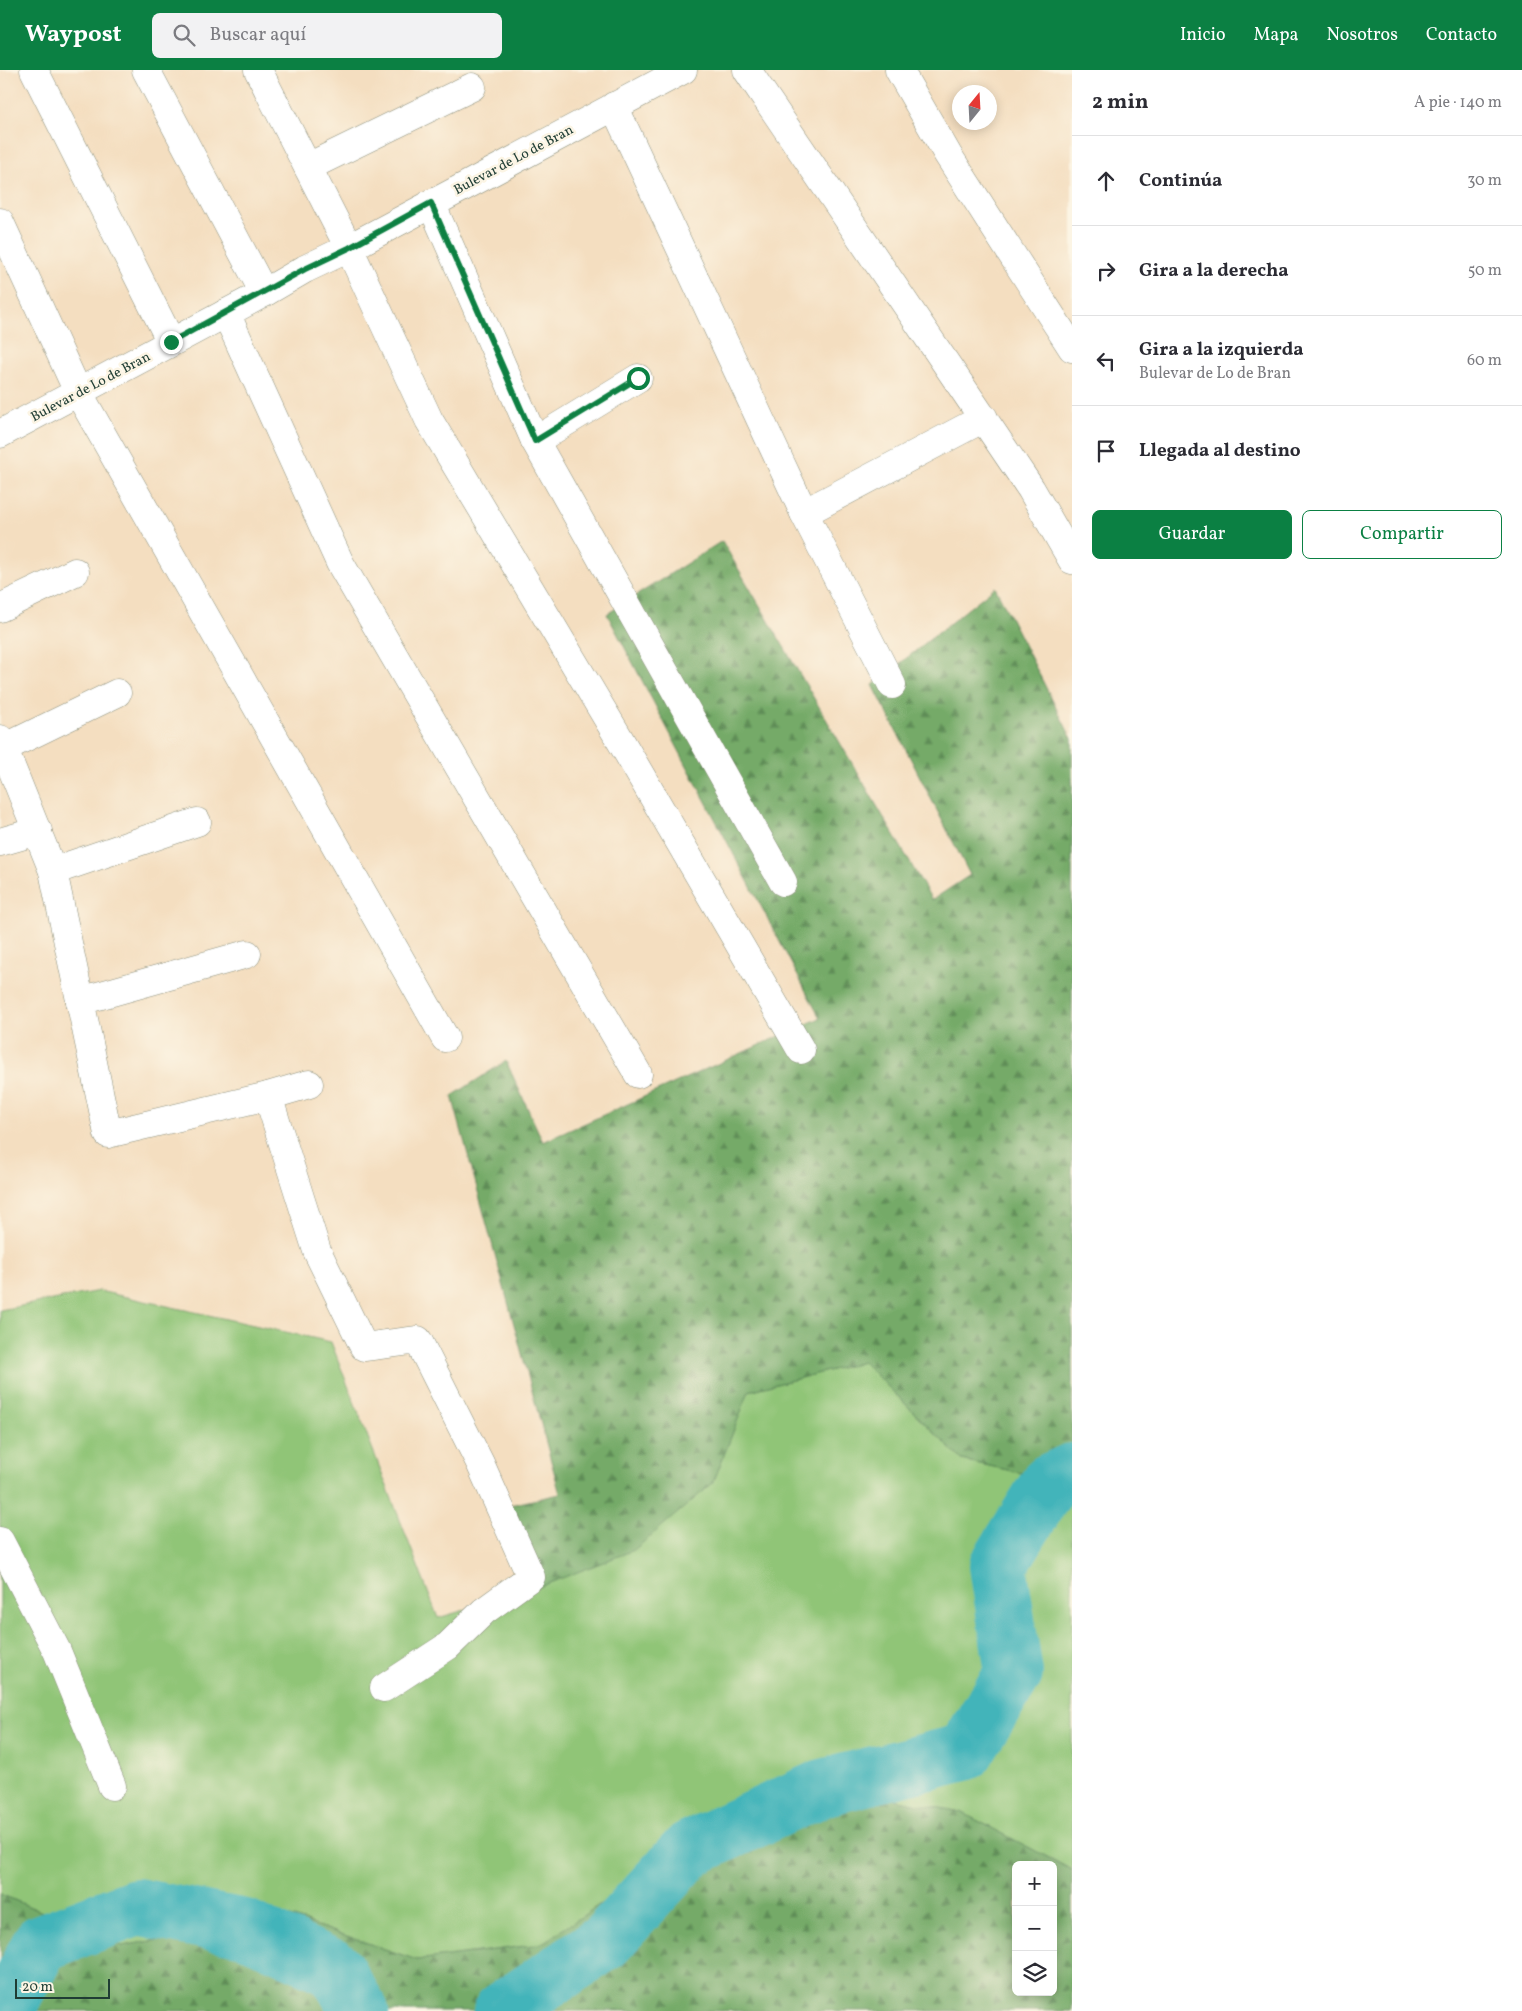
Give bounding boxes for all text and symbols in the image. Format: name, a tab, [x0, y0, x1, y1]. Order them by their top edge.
search box	[152, 13, 502, 58]
text: Waypost	[25, 18, 122, 52]
icon: search	[170, 21, 198, 49]
text: Buscar aquí	[210, 22, 306, 48]
text: Inicio	[1180, 23, 1226, 48]
text: Mapa	[1254, 23, 1299, 48]
text: Nosotros	[1327, 23, 1398, 48]
text: Contacto	[1426, 23, 1497, 48]
north arrow	[952, 85, 997, 130]
text: 2 min	[1092, 88, 1149, 117]
text: A pie · 140 m	[1414, 92, 1502, 114]
street label: Bulevar de Lo de Bran	[451, 121, 577, 200]
icon: ahead	[1092, 167, 1120, 195]
text: Continúa	[1139, 168, 1222, 194]
text: 30 m	[1467, 170, 1502, 192]
icon: right	[1092, 257, 1120, 285]
text: Gira a la derecha	[1139, 258, 1289, 284]
text: 50 m	[1468, 260, 1502, 282]
route end	[160, 331, 183, 354]
text: Gira a la izquierda	[1139, 337, 1304, 363]
icon: left	[1092, 347, 1120, 375]
street label: Bulevar de Lo de Bran	[28, 348, 154, 427]
text: 60 m	[1467, 350, 1502, 372]
text: Bulevar de Lo de Bran	[1139, 363, 1291, 385]
route start	[627, 367, 650, 390]
icon: arrive	[1092, 437, 1120, 465]
text: Llegada al destino	[1139, 438, 1301, 464]
button: Guardar	[1092, 510, 1292, 559]
button: Compartir	[1302, 510, 1502, 559]
map controls	[1012, 1861, 1057, 1996]
button: +	[1012, 1861, 1057, 1906]
button: −	[1012, 1906, 1057, 1951]
button: layers	[1012, 1951, 1057, 1996]
scale bar	[15, 1976, 110, 1999]
text: 20 m	[22, 1978, 53, 1997]

